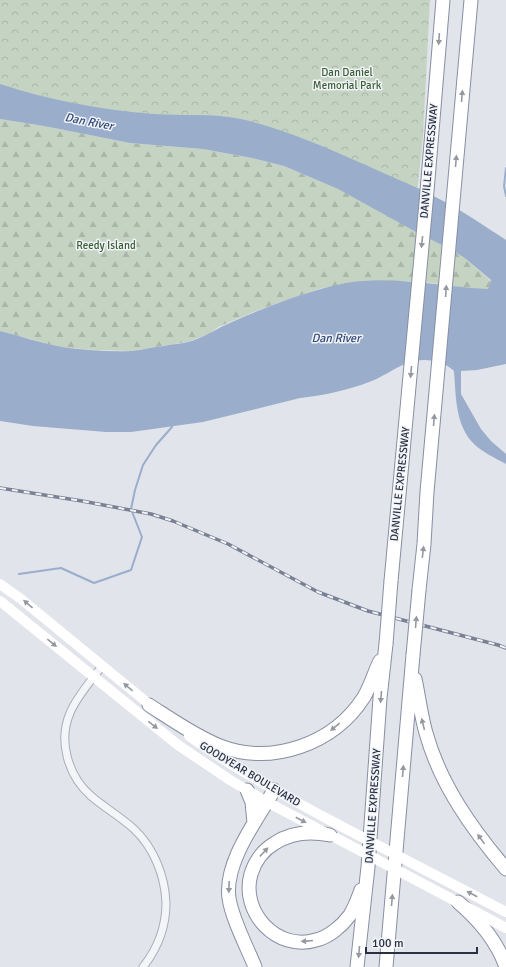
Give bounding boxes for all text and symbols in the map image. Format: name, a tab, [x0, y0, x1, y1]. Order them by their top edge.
one-way arrow	[436, 33, 443, 45]
park label: Dan Daniel Memorial Park	[313, 66, 382, 92]
one-way arrow	[459, 90, 465, 102]
street label: DANVILLE EXPRESSWAY	[418, 103, 441, 219]
water label: Dan River	[64, 110, 116, 134]
one-way arrow	[453, 155, 460, 167]
one-way arrow	[419, 236, 425, 248]
park label: Reedy Island	[76, 239, 136, 252]
one-way arrow	[442, 285, 449, 297]
water label: Dan River	[312, 331, 362, 346]
one-way arrow	[408, 366, 414, 378]
one-way arrow	[431, 414, 437, 427]
street label: DANVILLE EXPRESSWAY	[388, 426, 413, 542]
one-way arrow	[420, 546, 426, 558]
one-way arrow	[22, 600, 33, 609]
one-way arrow	[413, 616, 419, 629]
one-way arrow	[47, 638, 58, 647]
one-way arrow	[122, 683, 133, 692]
one-way arrow	[377, 691, 384, 703]
one-way arrow	[420, 717, 426, 730]
one-way arrow	[147, 721, 158, 729]
one-way arrow	[330, 723, 341, 731]
street label: GOODYEAR BOULEVARD	[197, 739, 303, 809]
street label: DANVILLE EXPRESSWAY	[363, 748, 384, 864]
one-way arrow	[400, 765, 406, 777]
one-way arrow	[296, 817, 307, 823]
one-way arrow	[477, 834, 485, 844]
one-way arrow	[259, 847, 269, 857]
one-way arrow	[226, 881, 233, 893]
one-way arrow	[466, 891, 477, 897]
one-way arrow	[389, 894, 396, 906]
scale bar	[366, 929, 477, 955]
text: 100 m	[372, 936, 404, 951]
one-way arrow	[301, 938, 314, 945]
one-way arrow	[355, 946, 362, 958]

